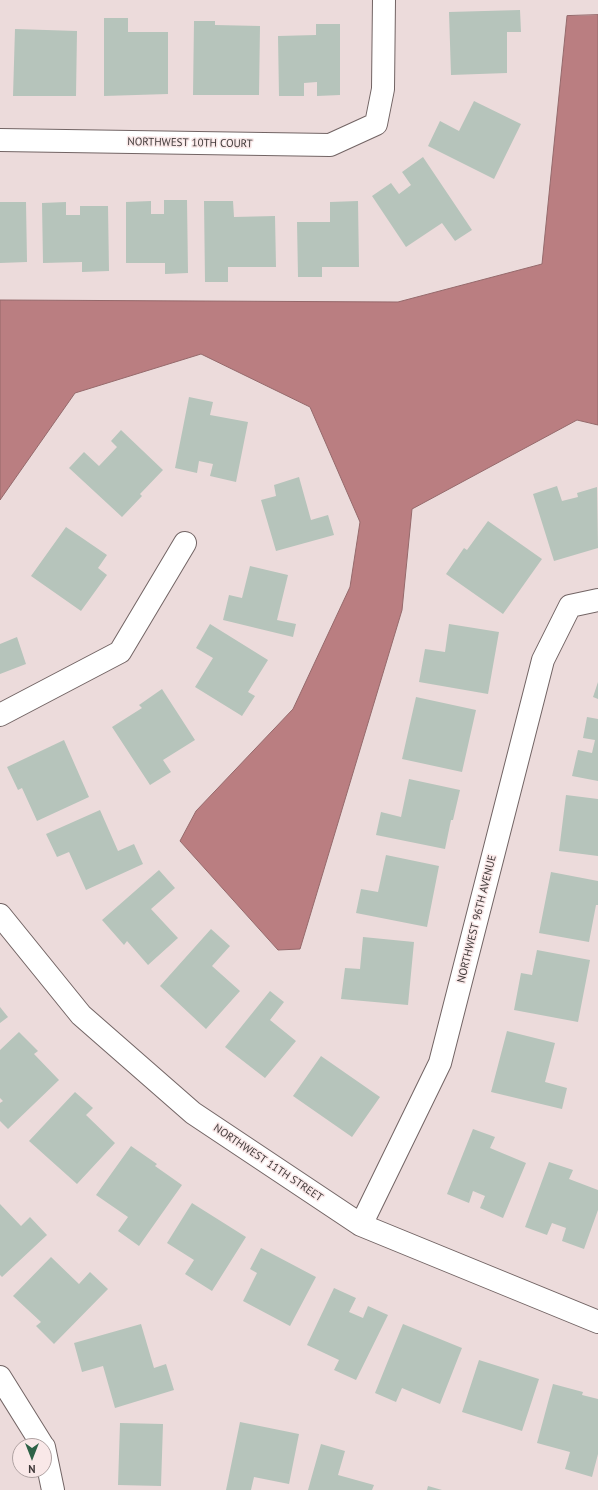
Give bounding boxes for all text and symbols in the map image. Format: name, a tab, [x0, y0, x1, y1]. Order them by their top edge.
street label: NORTHWEST 10TH COURT	[127, 135, 253, 151]
street label: NORTHWEST 96TH AVENUE	[455, 854, 499, 984]
street label: NORTHWEST 11TH STREET	[211, 1121, 325, 1205]
north arrow	[12, 1438, 52, 1478]
text: N	[28, 1462, 36, 1476]

